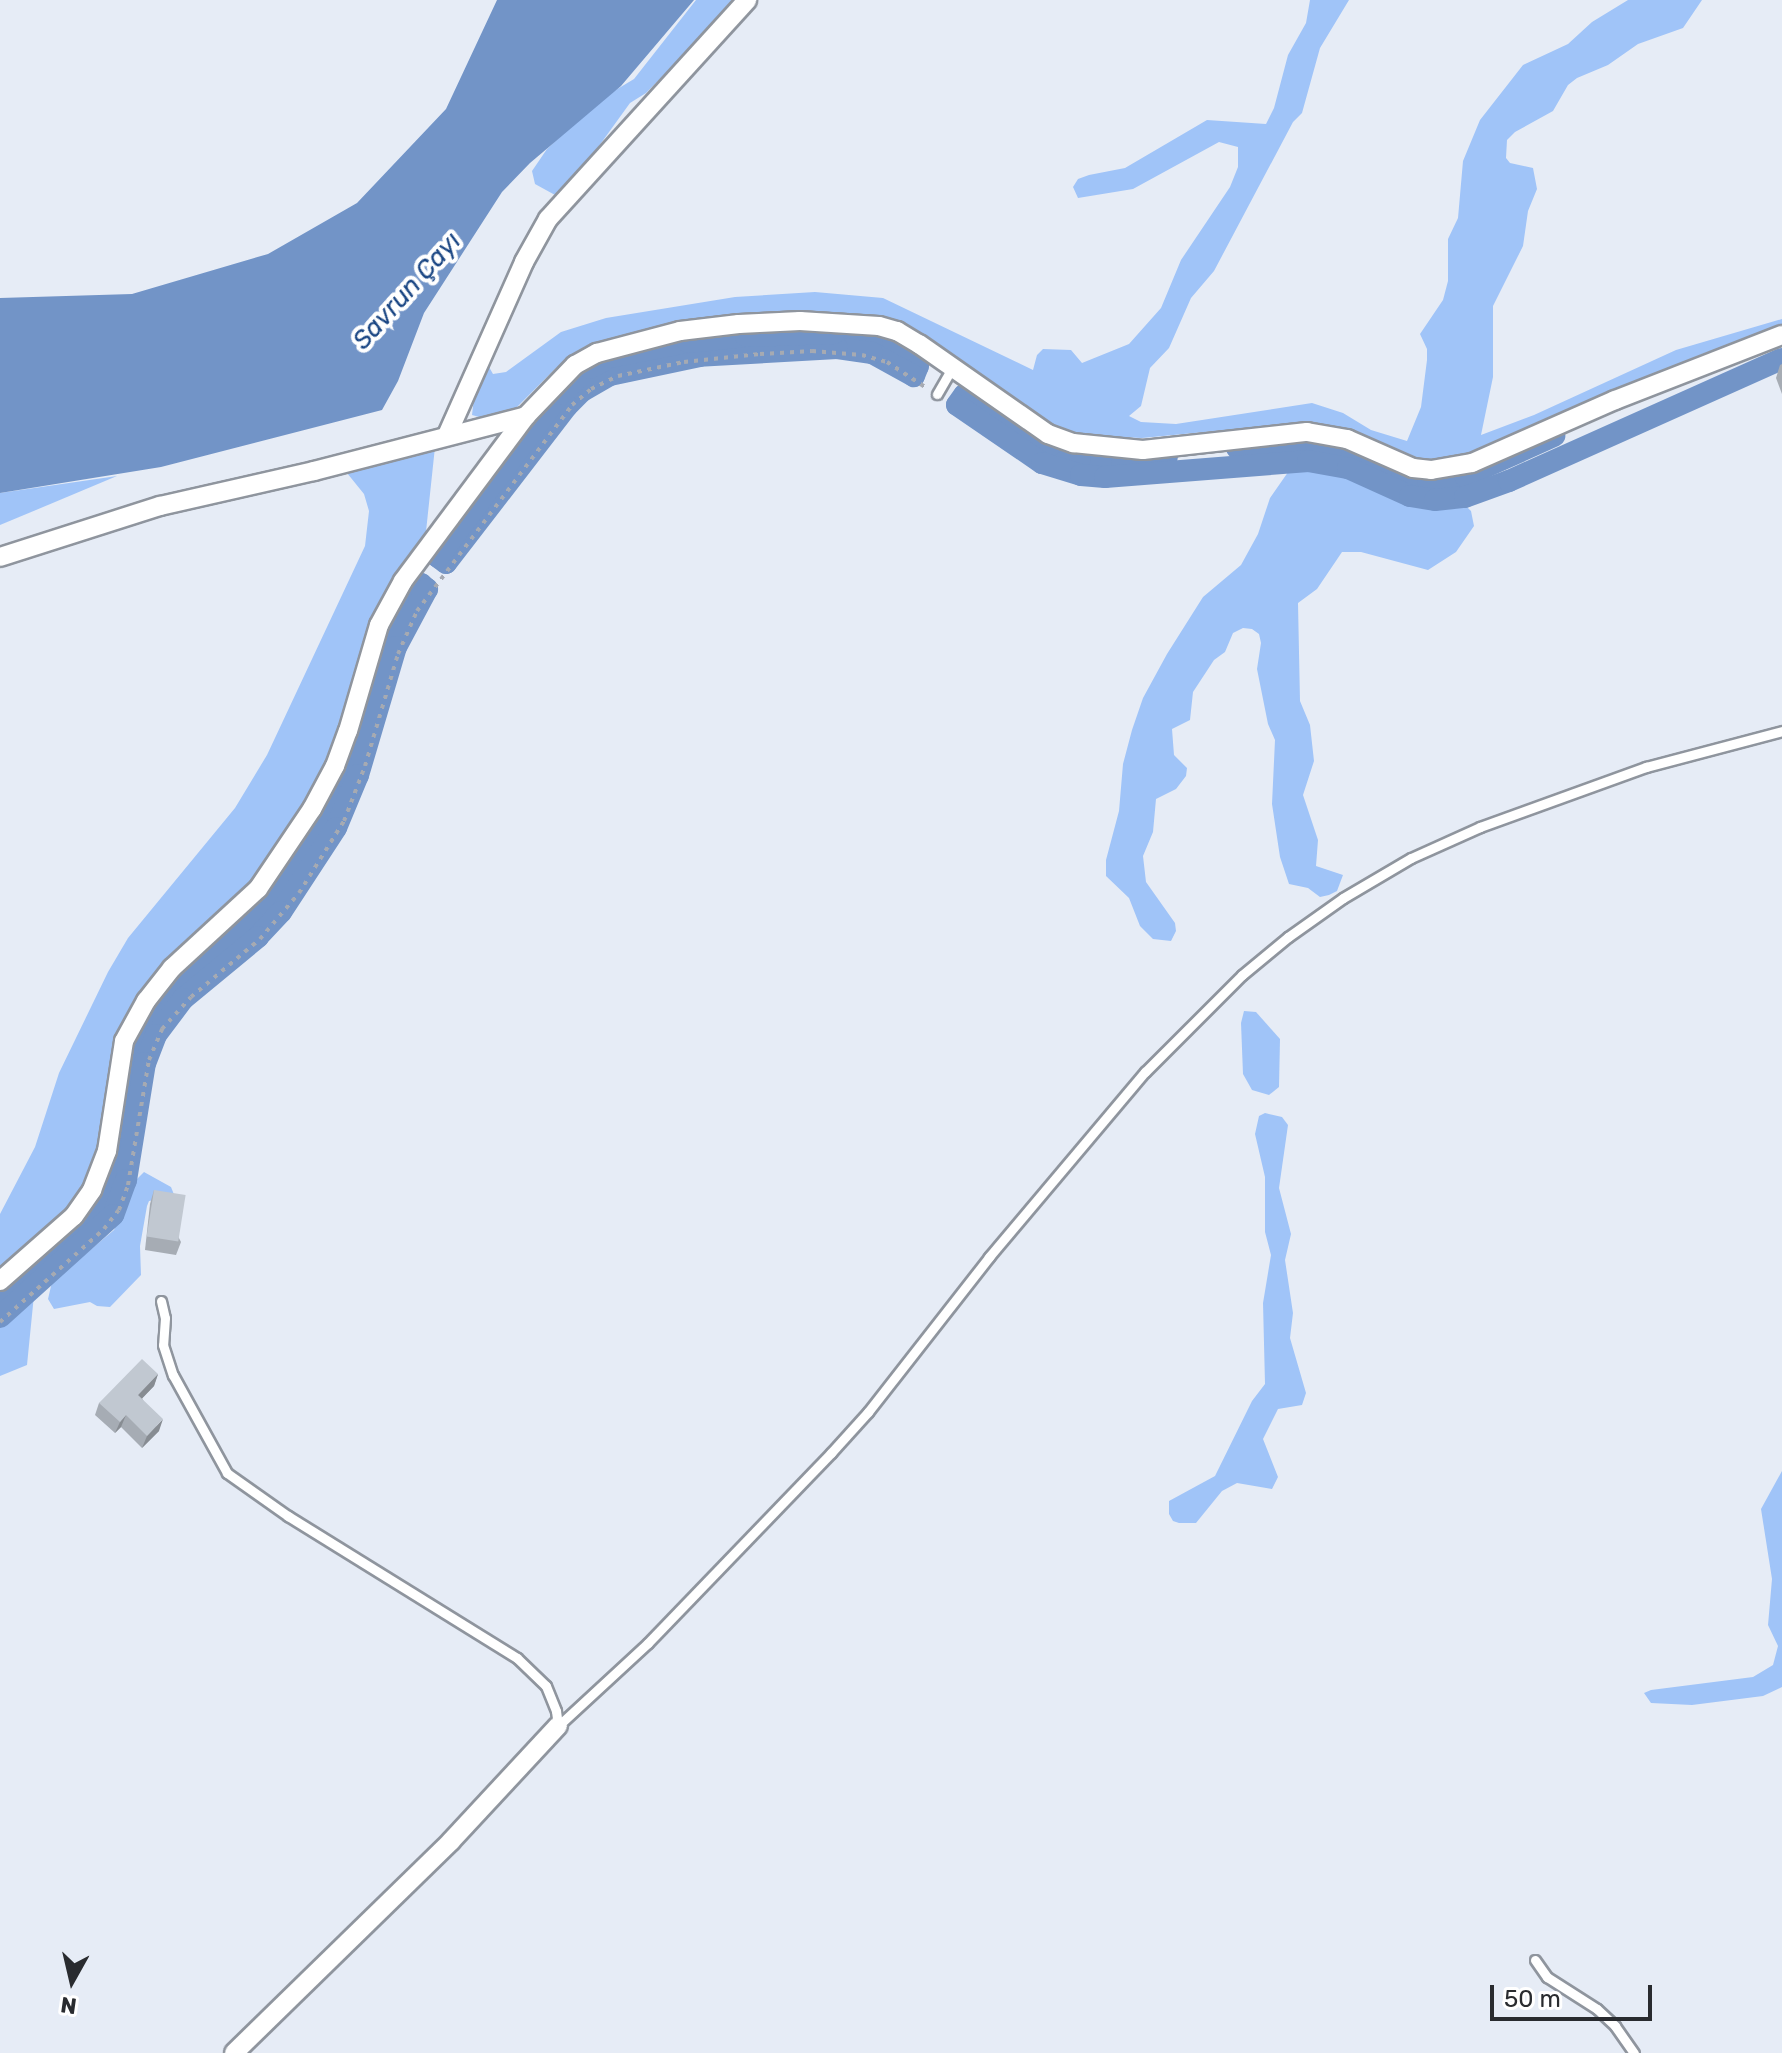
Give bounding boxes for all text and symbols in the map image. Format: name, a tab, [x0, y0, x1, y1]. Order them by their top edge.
water label: Savrun Çayı	[346, 226, 468, 356]
north arrow	[32, 1941, 112, 2021]
scale bar	[1494, 1969, 1656, 2019]
text: 50 m	[1504, 1985, 1561, 2013]
text: N	[59, 1991, 78, 2020]

